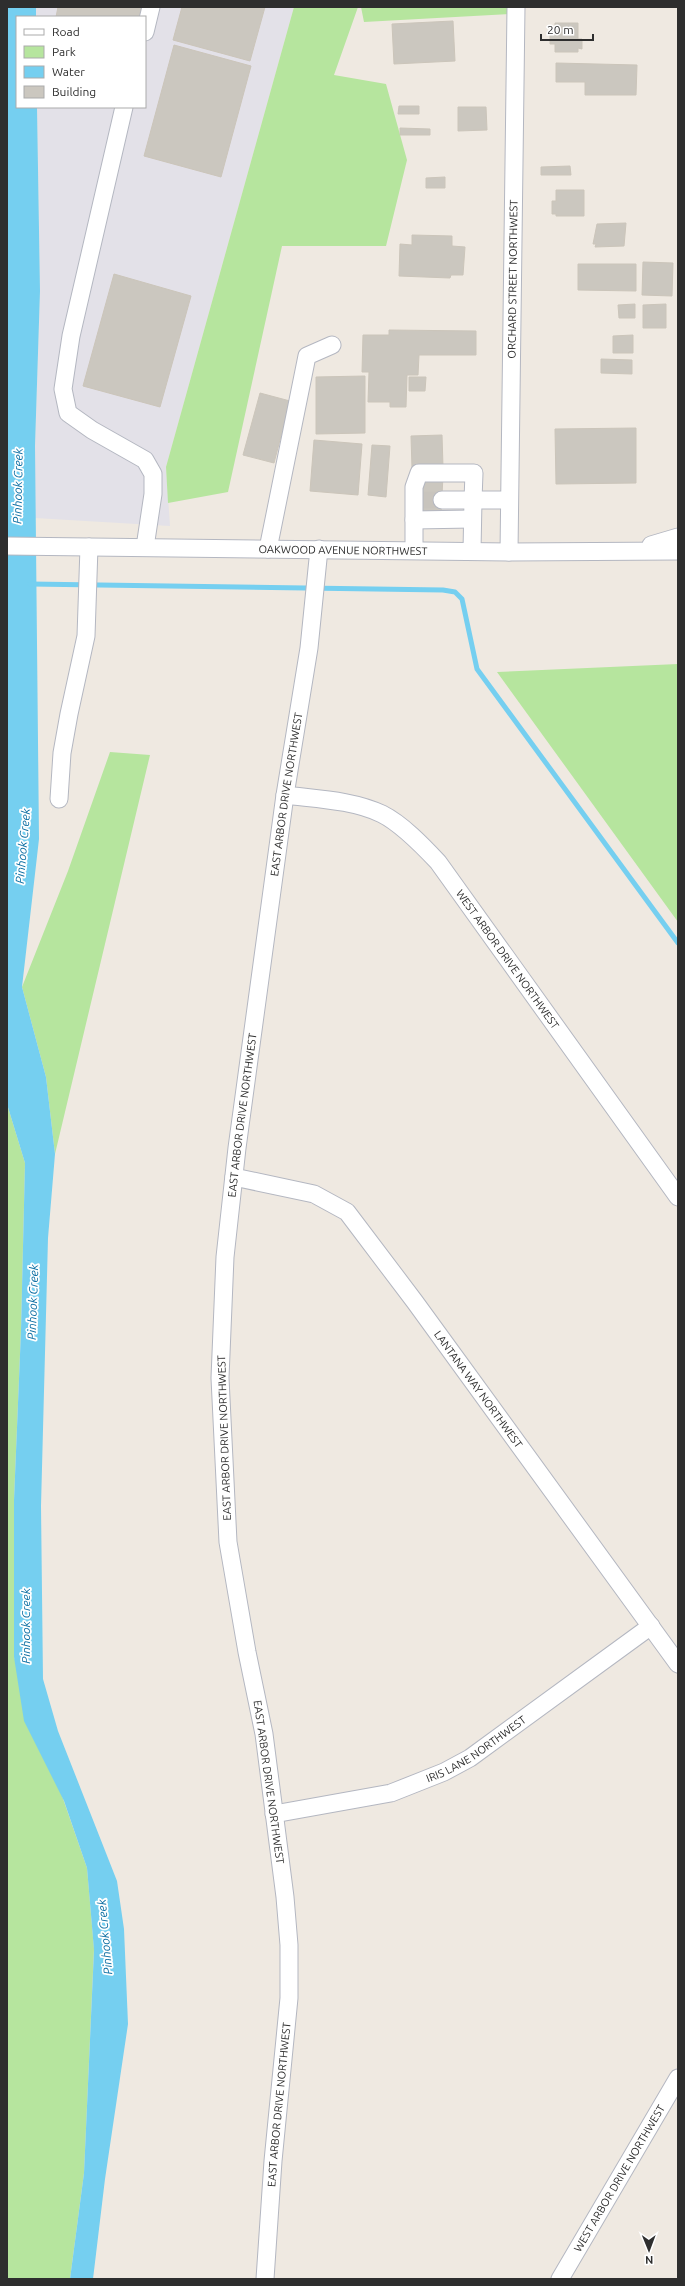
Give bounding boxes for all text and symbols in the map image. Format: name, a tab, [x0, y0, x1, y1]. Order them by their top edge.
legend	[16, 16, 146, 108]
scale bar	[541, 16, 593, 42]
text: 20 m	[547, 23, 574, 36]
text: Road	[52, 25, 80, 38]
text: Park	[52, 45, 76, 58]
text: Water	[52, 65, 85, 78]
text: Building	[52, 85, 96, 98]
street label: ORCHARD STREET NORTHWEST	[505, 199, 520, 359]
water label: Pinhook Creek	[10, 447, 25, 524]
street label: OAKWOOD AVENUE NORTHWEST	[258, 543, 428, 557]
street label: EAST ARBOR DRIVE NORTHWEST	[268, 712, 304, 877]
water label: Pinhook Creek	[13, 807, 32, 884]
street label: WEST ARBOR DRIVE NORTHWEST	[454, 887, 562, 1031]
street label: EAST ARBOR DRIVE NORTHWEST	[226, 1032, 259, 1198]
water label: Pinhook Creek	[25, 1263, 40, 1340]
street label: LANTANA WAY NORTHWEST	[432, 1328, 525, 1450]
street label: EAST ARBOR DRIVE NORTHWEST	[215, 1355, 233, 1521]
water label: Pinhook Creek	[19, 1587, 32, 1664]
street label: EAST ARBOR DRIVE NORTHWEST	[252, 1699, 286, 1865]
street label: IRIS LANE NORTHWEST	[424, 1713, 528, 1784]
water label: Pinhook Creek	[95, 1898, 114, 1975]
street label: EAST ARBOR DRIVE NORTHWEST	[265, 2022, 293, 2187]
street label: WEST ARBOR DRIVE NORTHWEST	[571, 2103, 667, 2254]
north arrow	[629, 2230, 669, 2270]
text: N	[645, 2254, 653, 2266]

